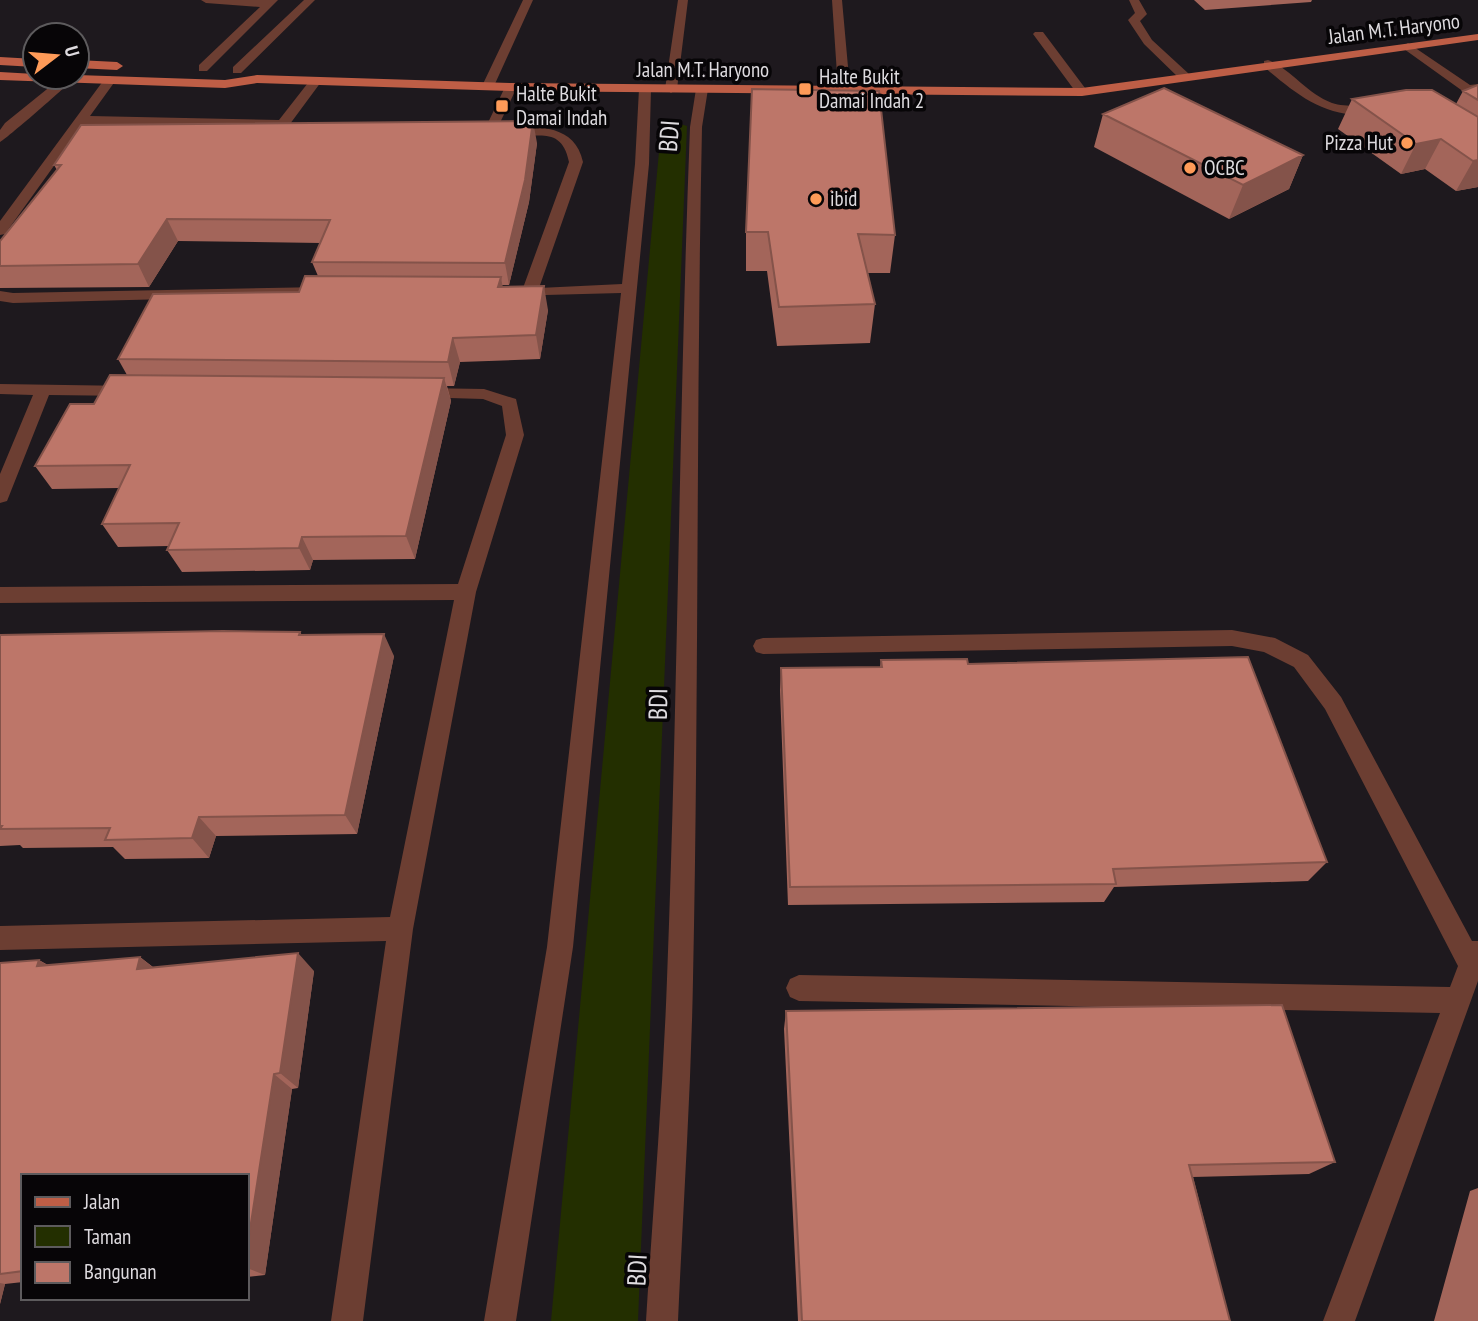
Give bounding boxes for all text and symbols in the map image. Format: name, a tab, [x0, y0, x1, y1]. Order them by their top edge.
street label: Jalan M.T. Haryono	[1326, 7, 1461, 50]
north arrow	[21, 21, 91, 91]
text: U	[59, 43, 85, 59]
street label: Jalan M.T. Haryono	[636, 56, 769, 83]
place label: Halte Bukit Damai Indah 2	[819, 63, 924, 114]
place label: Halte Bukit Damai Indah	[516, 80, 607, 131]
marker: Halte Bukit Damai Indah 2	[797, 81, 813, 97]
marker: Halte Bukit Damai Indah	[494, 98, 510, 114]
street label: BDI	[651, 119, 686, 153]
place label: Pizza Hut	[1325, 129, 1393, 156]
marker: Pizza Hut	[1399, 135, 1415, 151]
place label: OCBC	[1204, 154, 1245, 181]
marker: OCBC	[1182, 160, 1198, 176]
place label: ibid	[830, 185, 857, 212]
marker: ibid	[808, 191, 824, 207]
street label: BDI	[641, 688, 674, 720]
legend	[21, 1174, 248, 1300]
text: Jalan	[83, 1188, 120, 1215]
text: Taman	[84, 1223, 131, 1250]
street label: BDI	[619, 1253, 654, 1287]
text: Bangunan	[84, 1258, 157, 1285]

